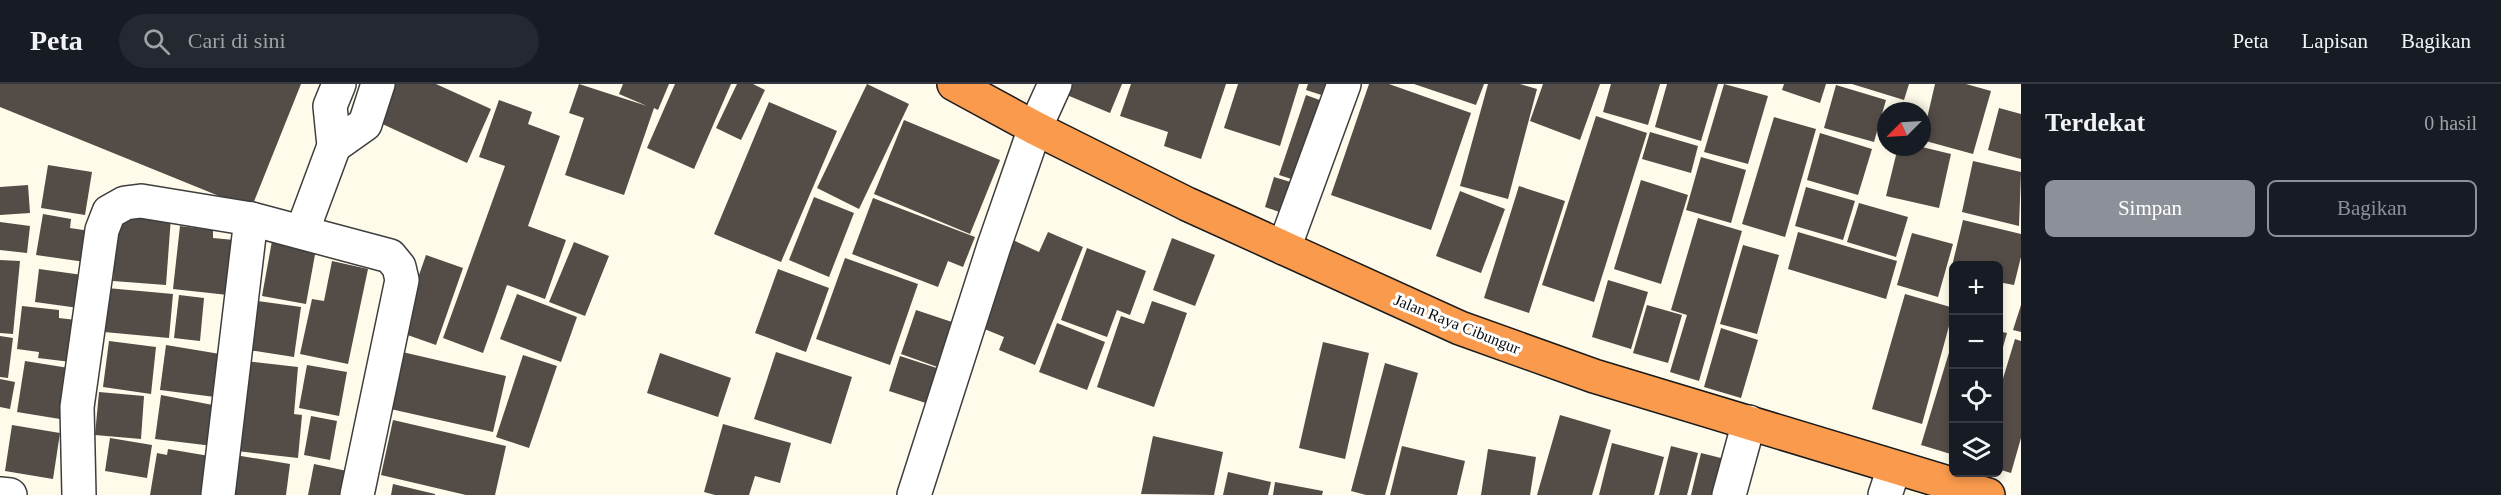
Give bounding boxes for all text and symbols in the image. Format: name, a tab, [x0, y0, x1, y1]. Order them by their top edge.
search box	[119, 14, 539, 68]
text: Peta	[30, 25, 83, 56]
icon: search	[140, 25, 173, 58]
text: Cari di sini	[188, 28, 286, 53]
text: Peta	[2232, 29, 2269, 53]
text: Lapisan	[2302, 29, 2368, 53]
text: Bagikan	[2401, 29, 2471, 53]
north arrow	[1877, 102, 1931, 156]
text: Terdekat	[2045, 108, 2145, 137]
text: 0 hasil	[2424, 112, 2477, 134]
button: Simpan	[2045, 180, 2255, 237]
button: Bagikan	[2267, 180, 2477, 237]
map controls	[1949, 261, 2003, 477]
button: +	[1949, 261, 2003, 315]
street label: Jalan Raya Cibungur	[1391, 291, 1523, 358]
button: −	[1949, 315, 2003, 369]
button: locate	[1949, 369, 2003, 423]
button: layers	[1949, 423, 2003, 477]

